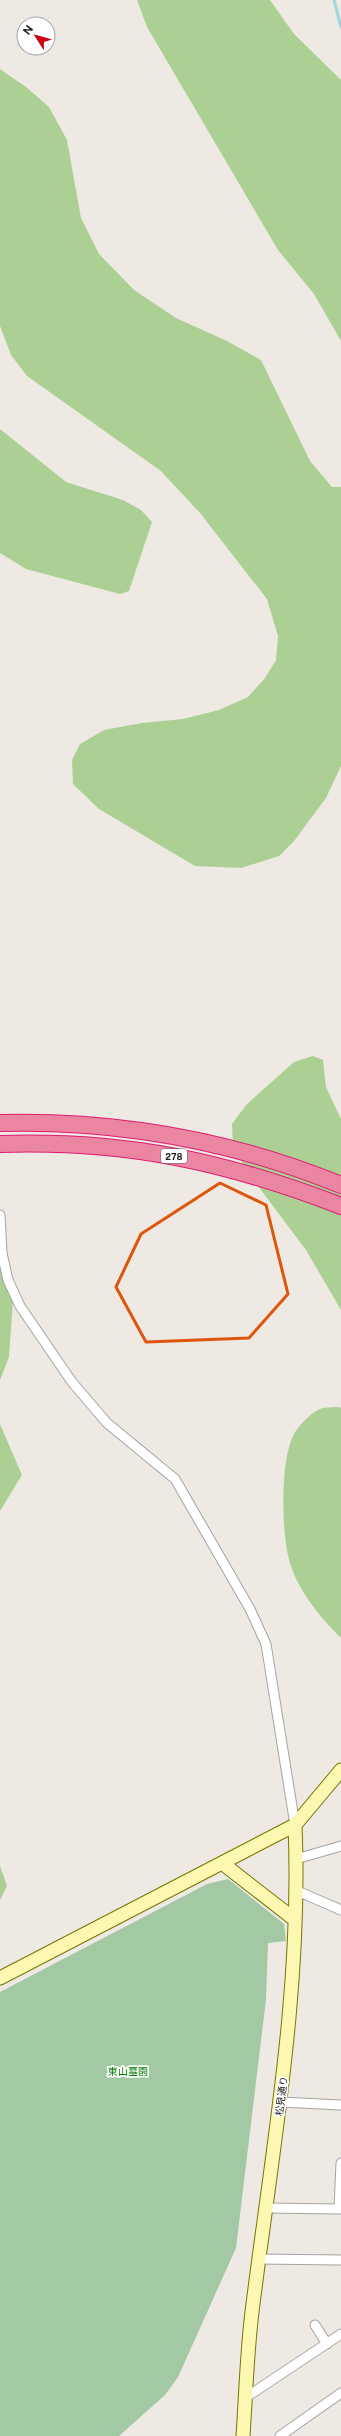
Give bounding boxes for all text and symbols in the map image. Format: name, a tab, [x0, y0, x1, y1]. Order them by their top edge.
north arrow	[16, 16, 56, 56]
text: N	[21, 23, 35, 37]
road number: 278	[161, 1149, 187, 1163]
park label: 東山墓園	[108, 2065, 148, 2077]
street label: 松見通り	[273, 2075, 289, 2117]

